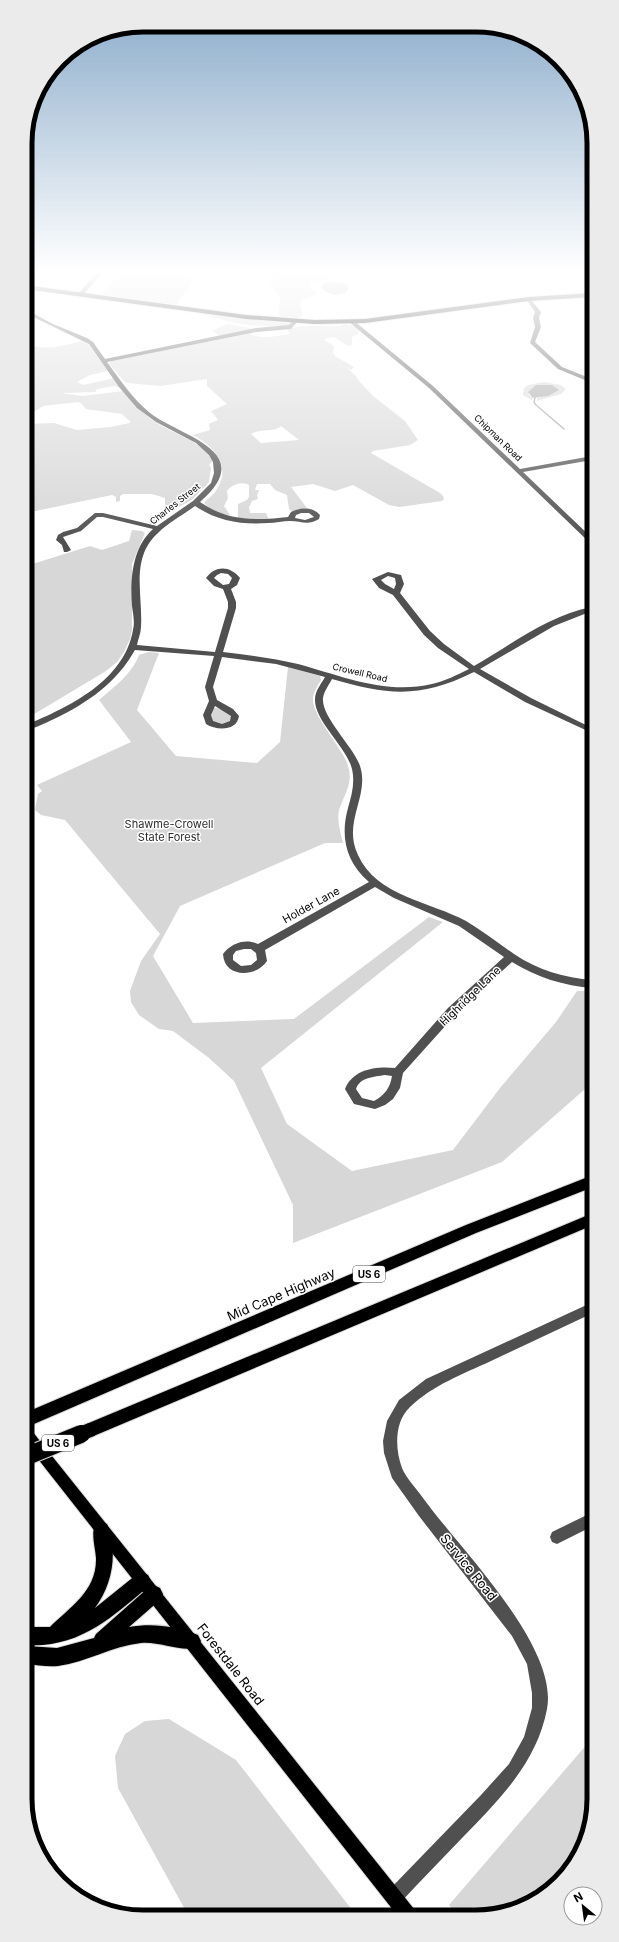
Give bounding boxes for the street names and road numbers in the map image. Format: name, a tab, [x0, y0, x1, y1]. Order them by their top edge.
street label: Chipman Road	[472, 412, 525, 463]
street label: Charles Street	[147, 481, 202, 527]
street label: Crowell Road	[332, 661, 389, 684]
street label: Holder Lane	[280, 884, 342, 926]
street label: Highridge Lane	[437, 963, 503, 1029]
street label: Mid Cape Highway	[224, 1264, 338, 1324]
road number: US 6	[353, 1266, 385, 1282]
road number: US 6	[42, 1435, 74, 1451]
street label: Service Road	[437, 1530, 501, 1604]
street label: Forestdale Road	[194, 1620, 268, 1708]

